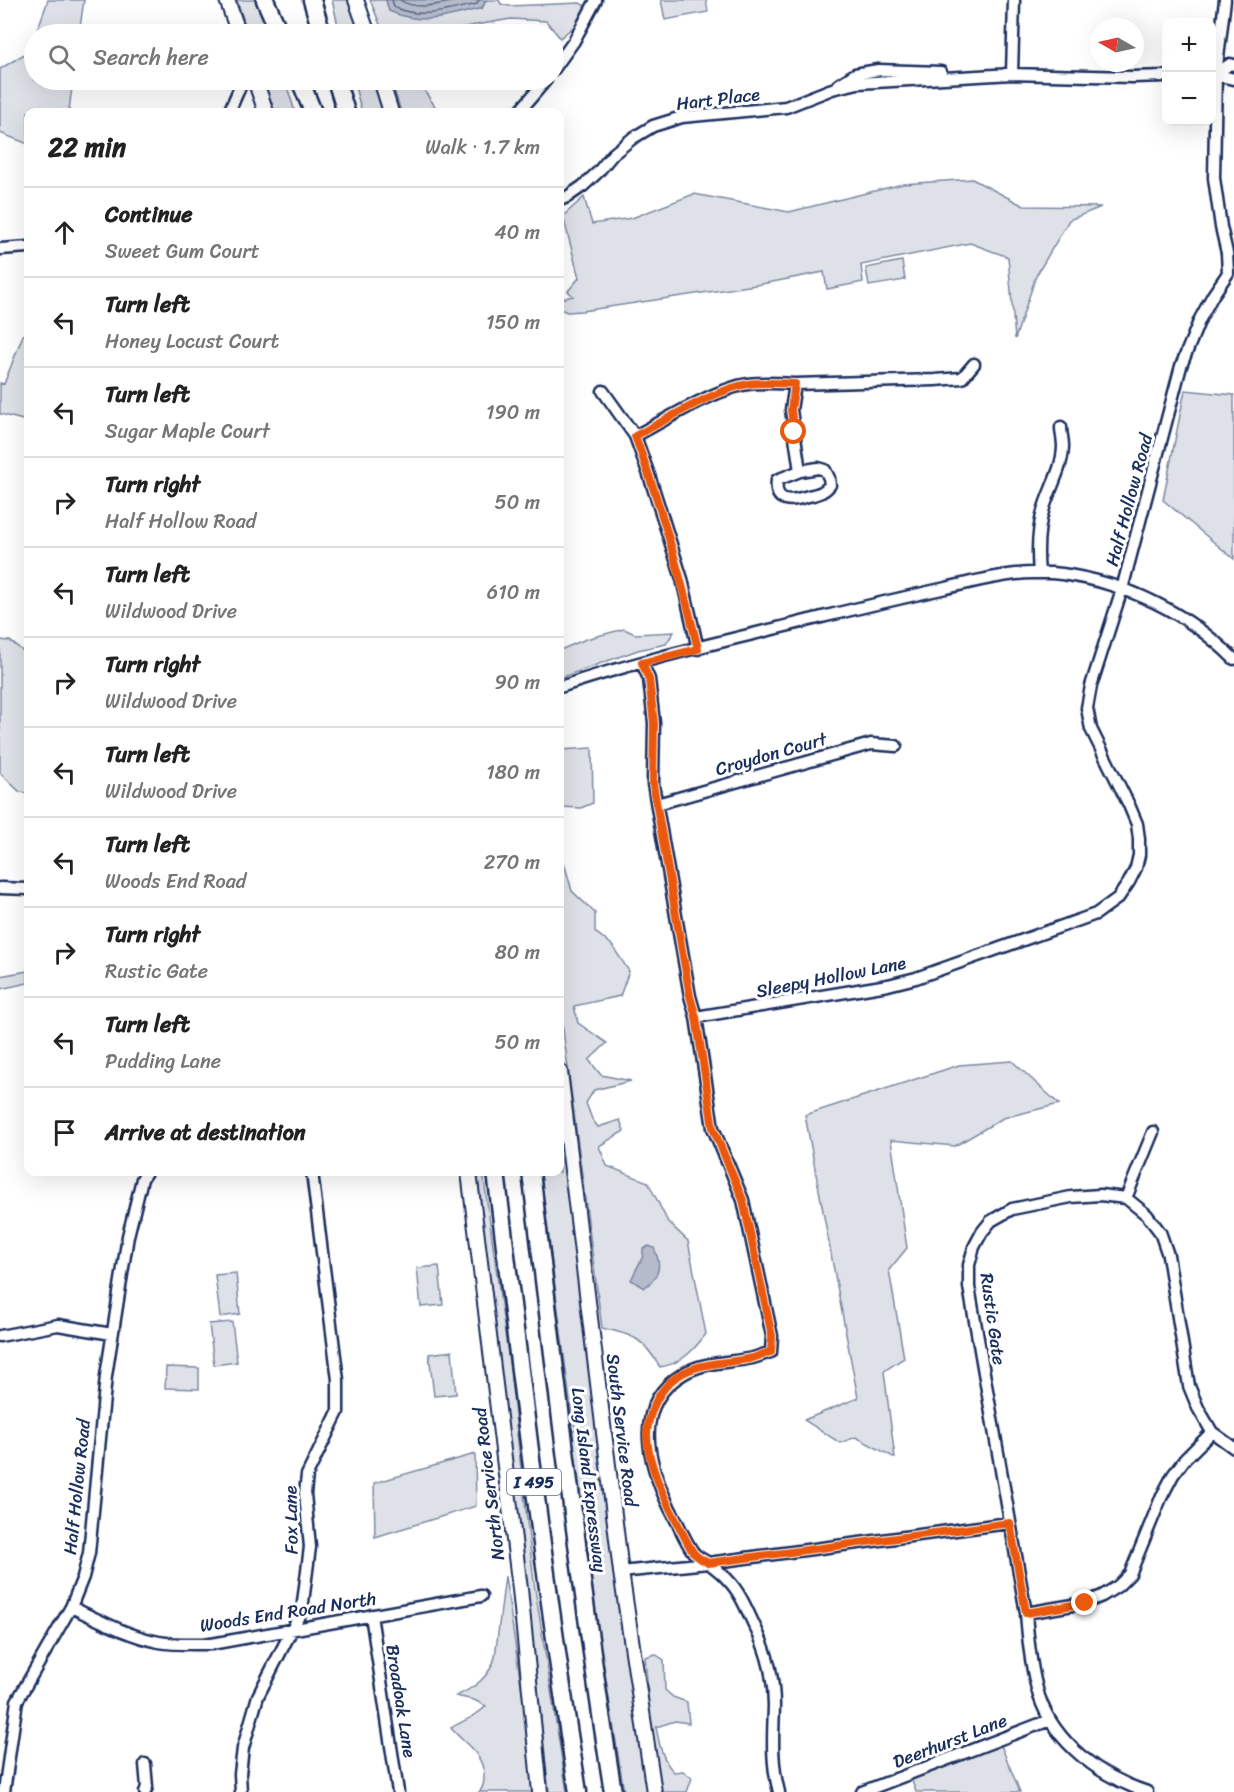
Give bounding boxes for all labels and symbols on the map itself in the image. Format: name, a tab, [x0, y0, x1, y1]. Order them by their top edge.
north arrow	[1090, 18, 1144, 72]
street label: Hart Place	[674, 78, 762, 120]
route start	[780, 418, 806, 444]
street label: Half Hollow Road	[1096, 429, 1162, 570]
street label: Croydon Court	[712, 723, 831, 785]
street label: Sleepy Hollow Lane	[753, 947, 909, 1007]
street label: Rustic Gate	[971, 1271, 1015, 1367]
street label: South Service Road	[597, 1352, 647, 1510]
street label: Long Island Expressway	[562, 1386, 616, 1575]
street label: North Service Road	[464, 1404, 514, 1562]
street label: Half Hollow Road	[54, 1416, 100, 1556]
road number: I 495	[507, 1469, 561, 1495]
street label: Fox Lane	[274, 1485, 308, 1555]
street label: Woods End Road North	[198, 1582, 378, 1642]
route end	[1071, 1589, 1097, 1615]
street label: Broadoak Lane	[376, 1642, 426, 1760]
street label: Deerhurst Lane	[888, 1705, 1012, 1777]

